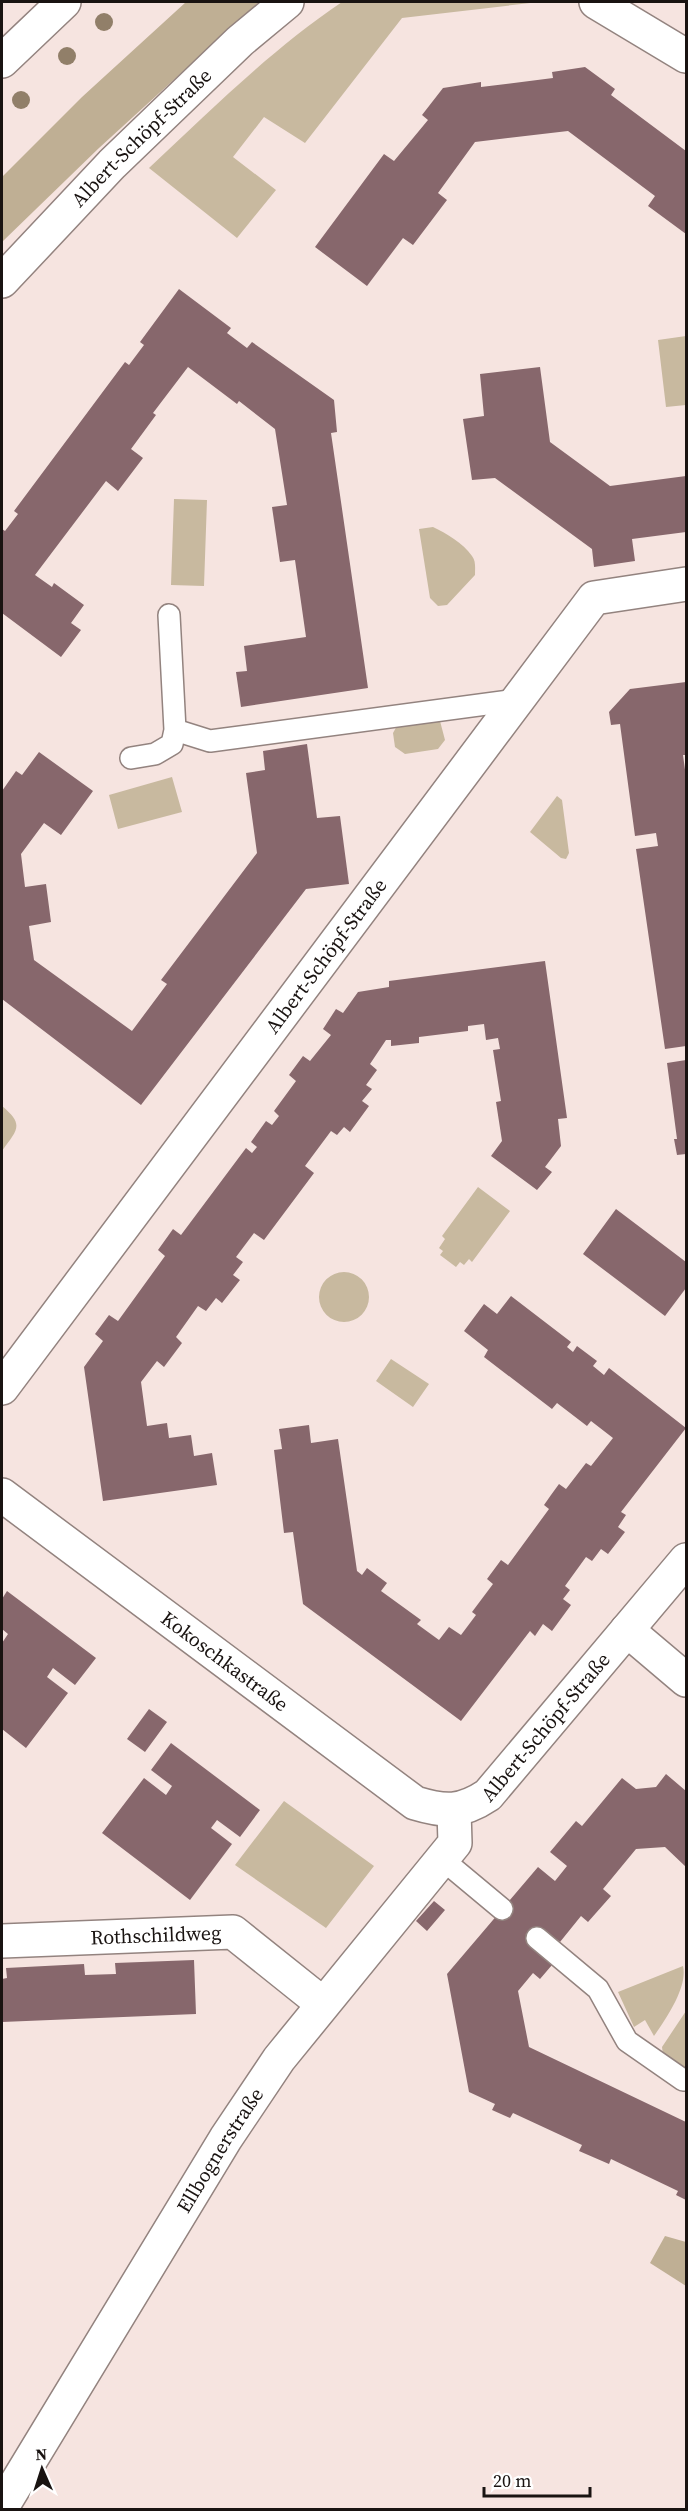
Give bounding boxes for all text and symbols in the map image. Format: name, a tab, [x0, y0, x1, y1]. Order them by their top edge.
street label: Albert-Schöpf-Straße	[65, 62, 218, 213]
street label: Albert-Schöpf-Straße	[258, 873, 393, 1039]
street label: Kokoschkastraße	[155, 1604, 294, 1718]
street label: Albert-Schöpf-Straße	[474, 1646, 616, 1808]
street label: Rothschildweg	[90, 1918, 222, 1952]
street label: Ellbognerstraße	[170, 2082, 270, 2218]
north arrow	[12, 2439, 72, 2499]
text: N	[35, 2443, 48, 2465]
scale bar	[484, 2460, 590, 2498]
text: 20 m	[493, 2468, 531, 2493]

